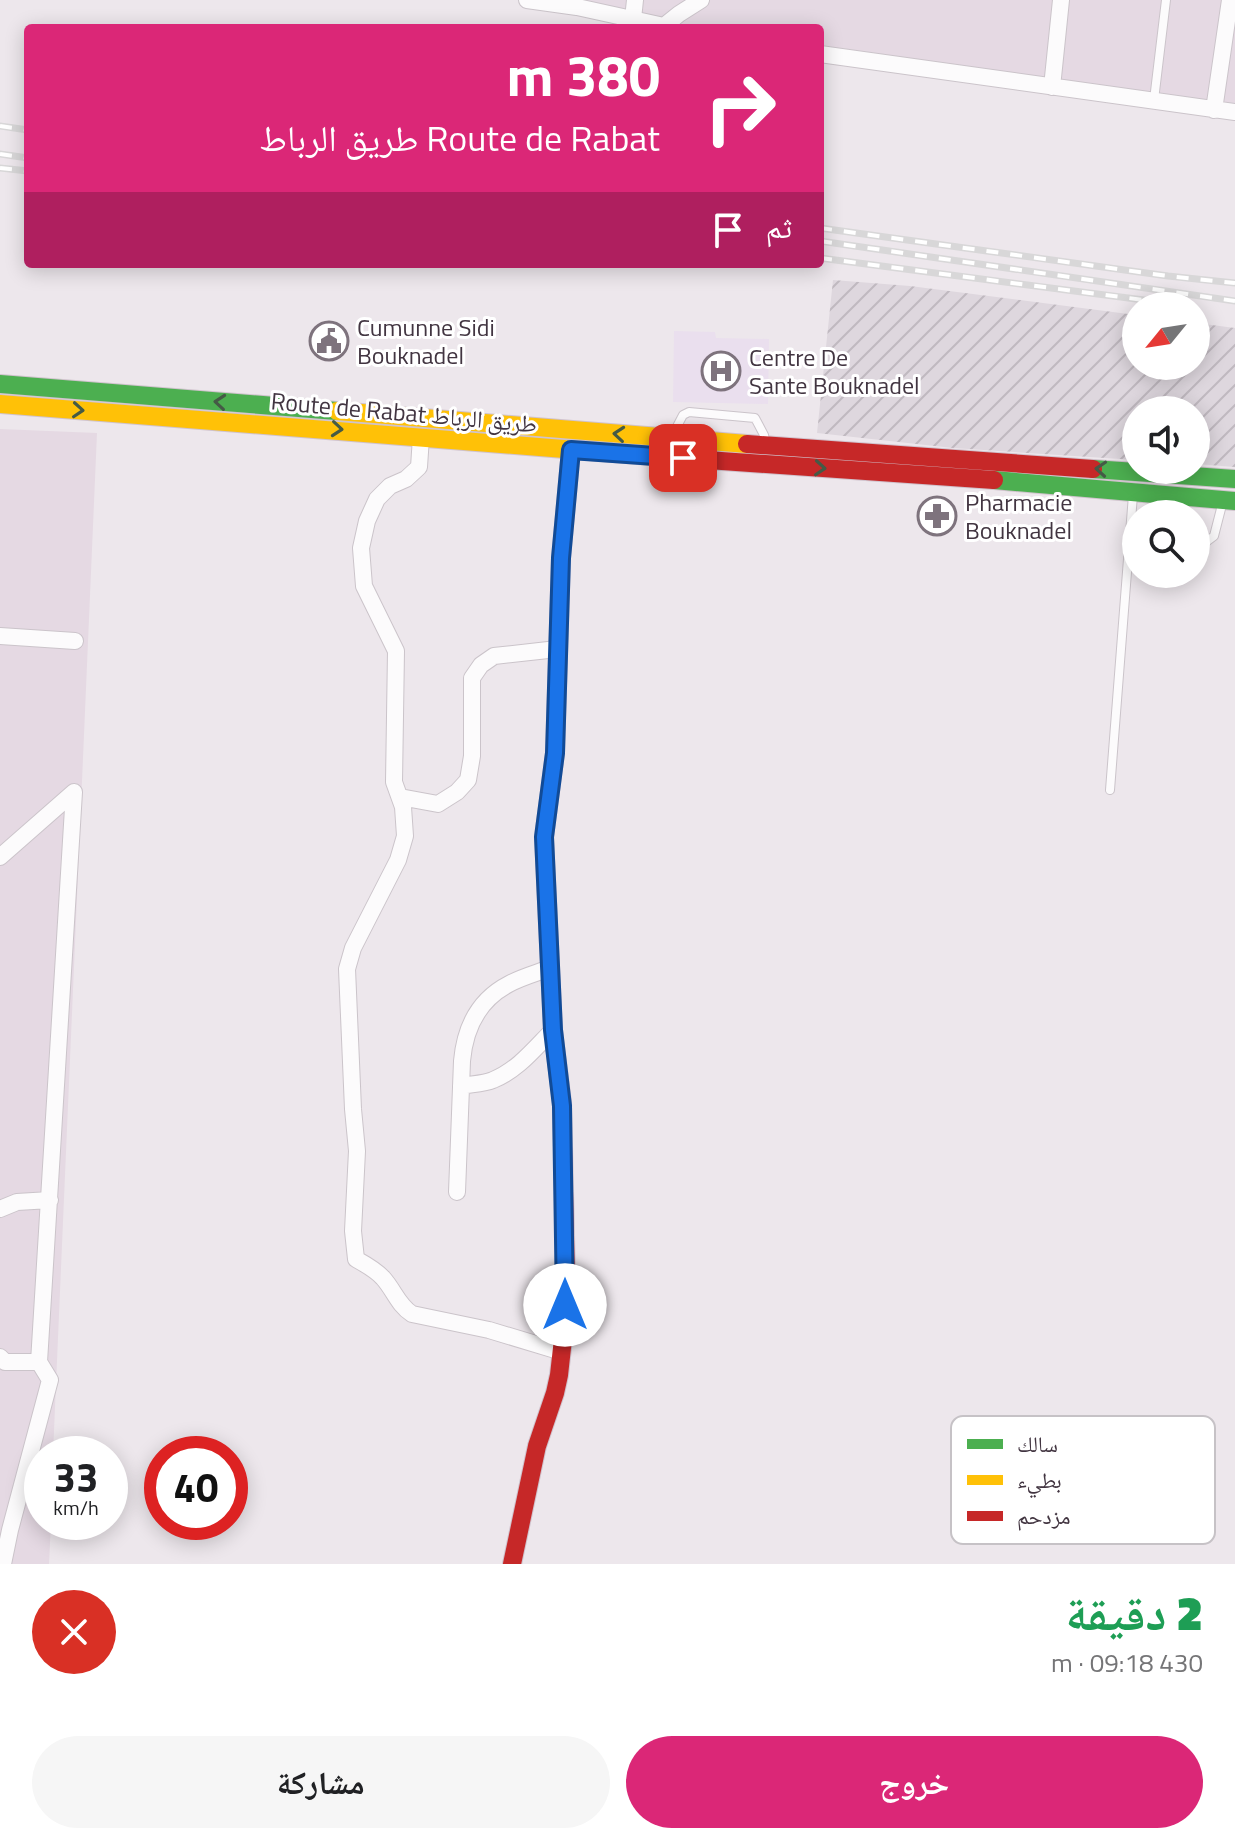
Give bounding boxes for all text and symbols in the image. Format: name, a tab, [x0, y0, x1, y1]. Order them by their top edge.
text: 380 m	[507, 33, 660, 118]
icon: right	[688, 56, 792, 160]
text: Route de Rabat طريق الرباط	[259, 110, 660, 165]
text: ثم	[766, 204, 792, 250]
icon: arrive	[706, 208, 750, 252]
north arrow	[1122, 292, 1210, 380]
map controls	[1122, 292, 1210, 588]
place label: Cumunne Sidi Bouknadel	[357, 309, 495, 373]
public building icon: Cumunne Sidi Bouknadel	[308, 320, 350, 362]
place label: Centre De Sante Bouknadel	[749, 339, 920, 403]
hospital icon: Centre De Sante Bouknadel	[700, 350, 742, 392]
street label: Route de Rabat طريق الرباط	[269, 382, 539, 442]
one-way arrow	[213, 393, 226, 410]
button: sound	[1122, 396, 1210, 484]
one-way arrow	[72, 401, 85, 418]
one-way arrow	[331, 421, 344, 438]
pin	[649, 424, 717, 492]
one-way arrow	[612, 426, 625, 443]
icon: arrive	[661, 436, 705, 480]
one-way arrow	[813, 459, 826, 476]
one-way arrow	[1094, 461, 1107, 478]
place label: Pharmacie Bouknadel	[965, 484, 1072, 548]
pharmacy icon: Pharmacie Bouknadel	[916, 495, 958, 537]
button: search	[1122, 500, 1210, 588]
position arrow	[523, 1263, 607, 1347]
legend	[951, 1416, 1215, 1544]
text: سالك	[1017, 1427, 1058, 1461]
speed limit sign: 40	[144, 1436, 248, 1540]
text: 33	[54, 1447, 98, 1508]
text: بطيء	[1017, 1463, 1062, 1498]
text: km/h	[53, 1492, 99, 1523]
text: مزدحم	[1017, 1499, 1071, 1533]
text: 2 دقيقة	[1065, 1576, 1203, 1649]
button: close	[32, 1590, 116, 1674]
text: 430 m · 09:18	[1051, 1643, 1203, 1682]
button: مشاركة	[32, 1736, 610, 1828]
button: خروج	[626, 1736, 1203, 1828]

